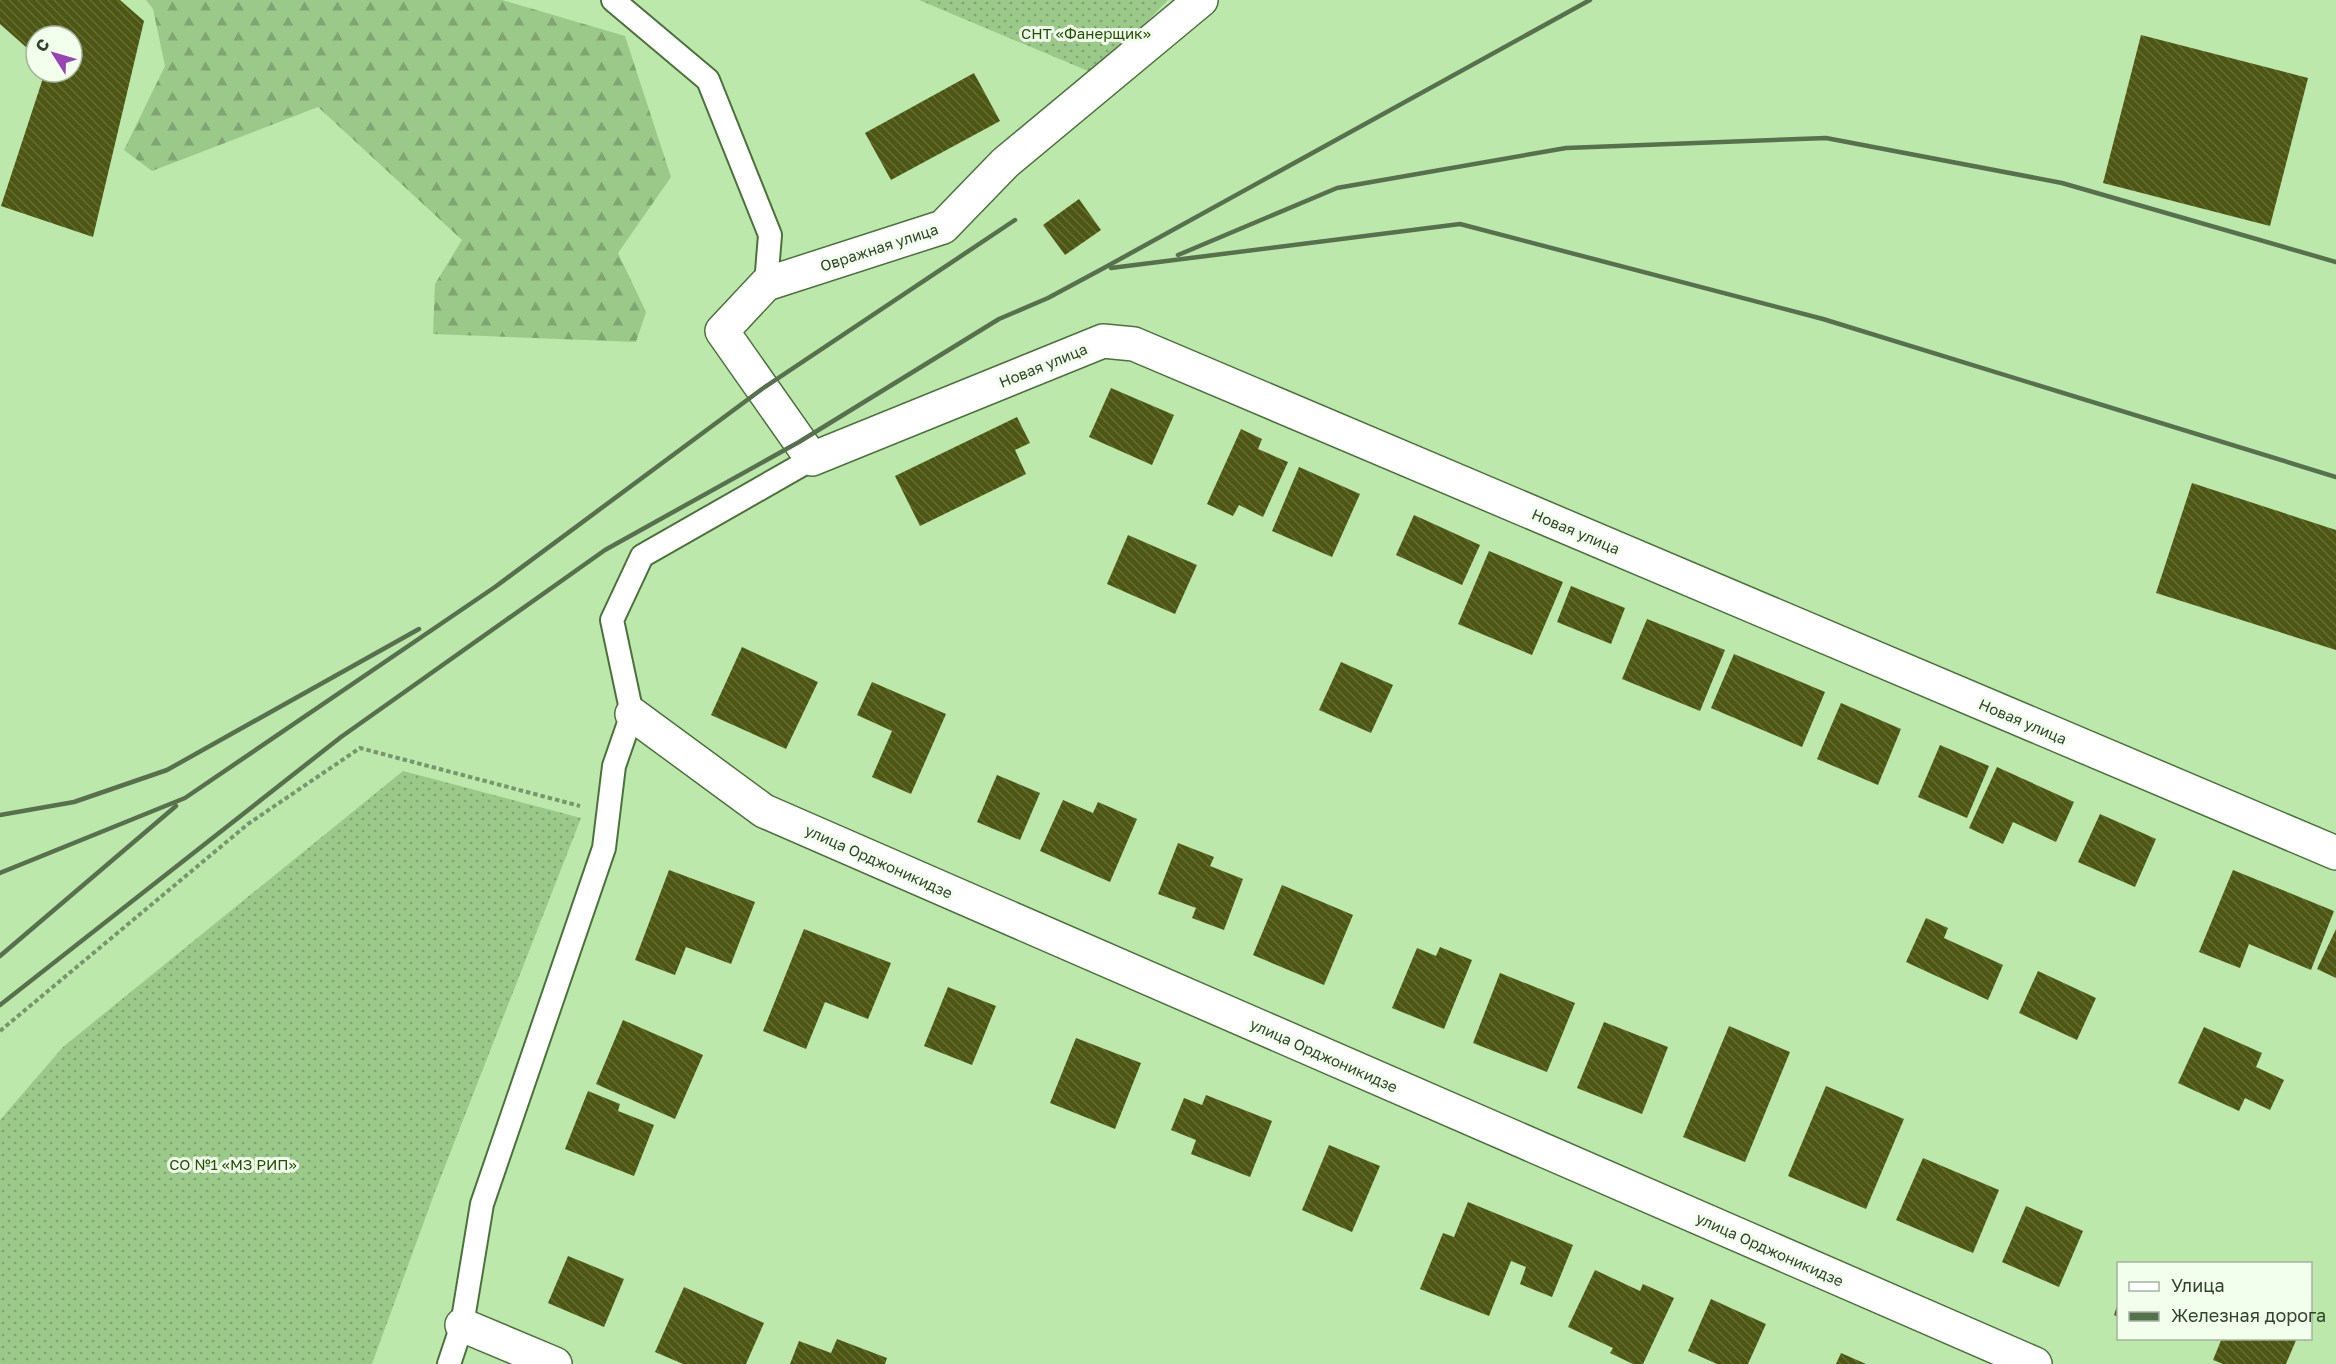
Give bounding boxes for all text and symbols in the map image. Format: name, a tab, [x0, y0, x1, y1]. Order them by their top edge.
north arrow	[24, 24, 84, 84]
park label: СНТ «Фанерщик»	[1021, 24, 1151, 42]
text: С	[31, 34, 53, 56]
street label: Овражная улица	[818, 219, 940, 275]
street label: Новая улица	[996, 339, 1090, 391]
street label: Новая улица	[1529, 504, 1623, 558]
street label: Новая улица	[1976, 694, 2070, 748]
street label: улица Орджоникидзе	[802, 820, 956, 902]
street label: улица Орджоникидзе	[1247, 1014, 1401, 1096]
park label: СО №1 «МЗ РИП»	[169, 1155, 297, 1173]
street label: улица Орджоникидзе	[1693, 1208, 1847, 1290]
legend	[2117, 1262, 2312, 1340]
text: Улица	[2171, 1274, 2225, 1296]
text: Железная дорога	[2171, 1304, 2326, 1326]

